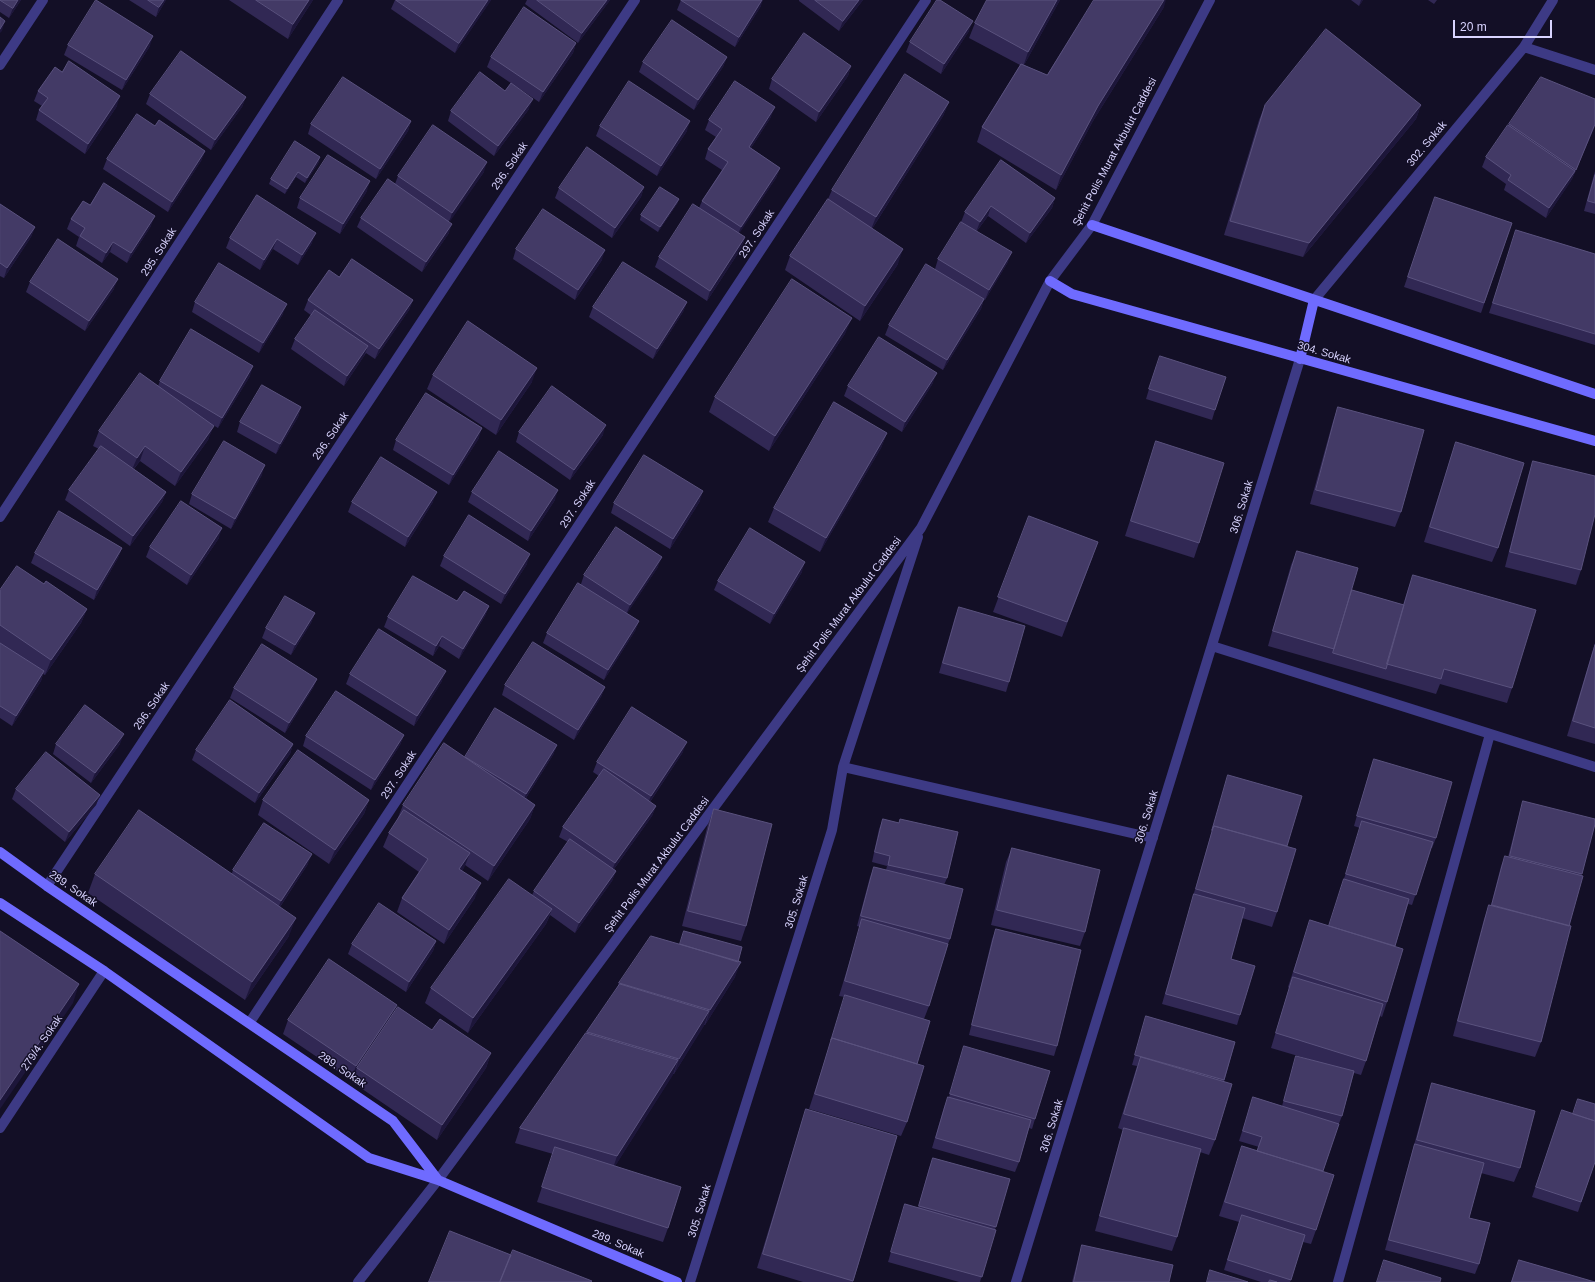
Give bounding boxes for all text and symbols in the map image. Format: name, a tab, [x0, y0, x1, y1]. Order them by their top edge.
scale bar	[1455, 12, 1554, 38]
text: 20 m	[1460, 20, 1487, 34]
street label: Şehit Polis Murat Akbulut Caddesi	[1070, 75, 1160, 229]
street label: 302. Sokak	[1404, 119, 1450, 169]
street label: 296. Sokak	[489, 139, 531, 193]
street label: 297. Sokak	[736, 207, 778, 261]
street label: 295. Sokak	[138, 225, 180, 279]
street label: 304. Sokak	[1296, 339, 1352, 367]
street label: 296. Sokak	[310, 409, 352, 463]
street label: 297. Sokak	[557, 477, 599, 531]
street label: 306. Sokak	[1228, 479, 1256, 535]
street label: Şehit Polis Murat Akbulut Caddesi	[794, 535, 904, 675]
street label: 296. Sokak	[131, 679, 173, 733]
street label: 297. Sokak	[378, 748, 420, 802]
street label: 306. Sokak	[1133, 789, 1161, 845]
street label: Şehit Polis Murat Akbulut Caddesi	[602, 795, 712, 935]
street label: 289. Sokak	[46, 868, 100, 910]
street label: 305. Sokak	[783, 874, 811, 930]
street label: 279/4. Sokak	[19, 1013, 65, 1073]
street label: 289. Sokak	[315, 1049, 369, 1091]
street label: 306. Sokak	[1038, 1098, 1066, 1154]
street label: 305. Sokak	[686, 1183, 714, 1239]
street label: 289. Sokak	[590, 1227, 646, 1261]

